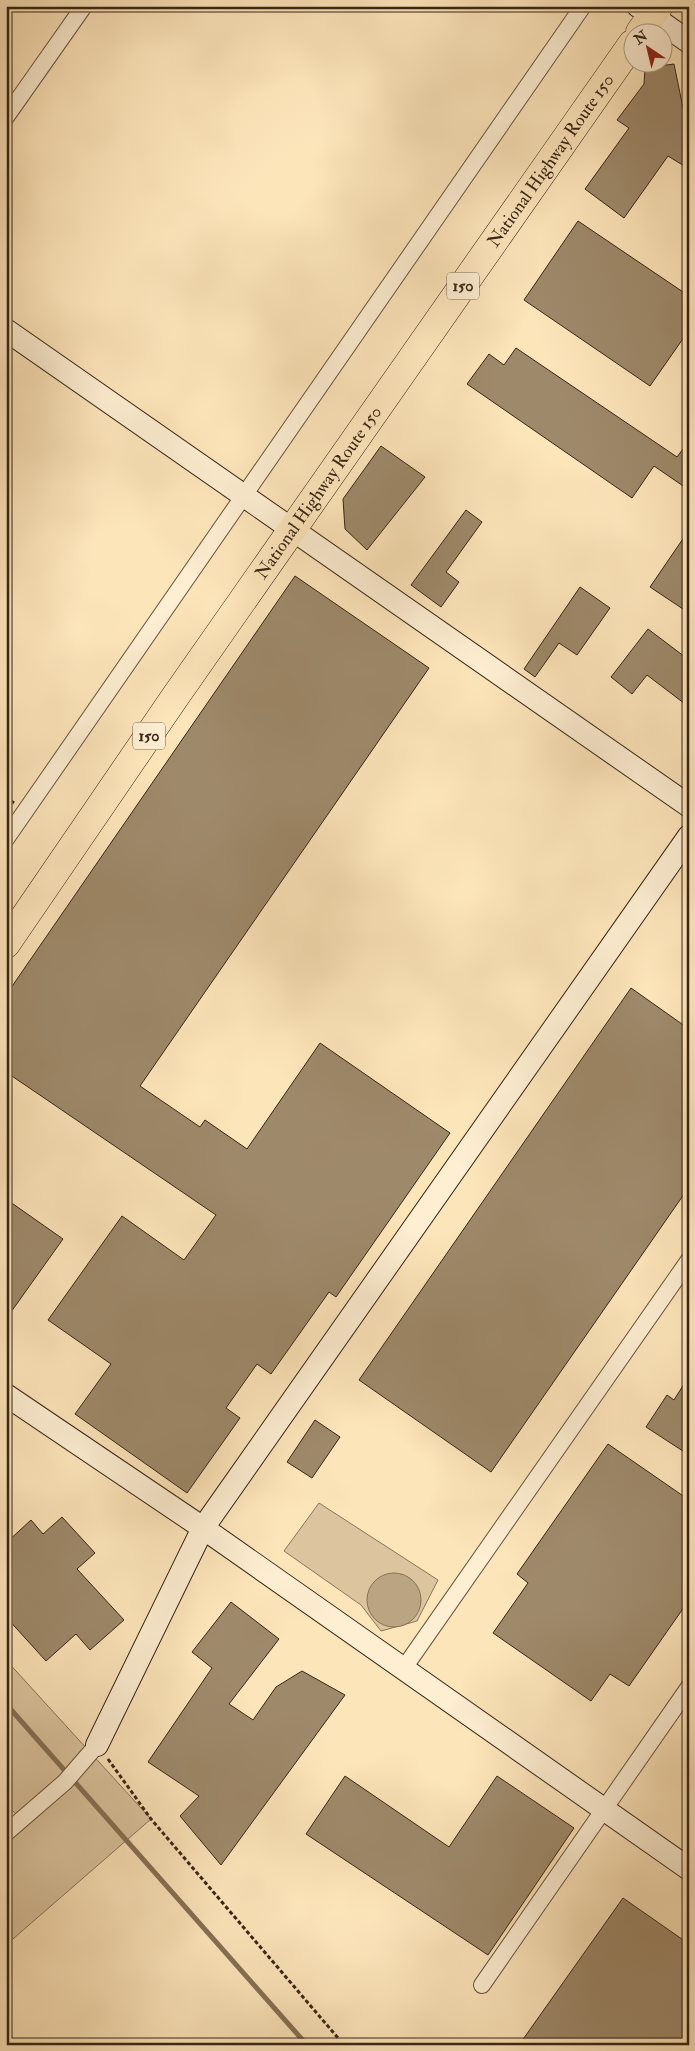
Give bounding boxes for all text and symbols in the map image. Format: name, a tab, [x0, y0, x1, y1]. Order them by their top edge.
north arrow	[622, 22, 672, 72]
text: N	[630, 27, 651, 49]
street label: National Highway Route 150	[482, 70, 619, 252]
road number: 150	[447, 272, 479, 300]
street label: National Highway Route 150	[250, 401, 387, 583]
road number: 150	[133, 722, 165, 749]

